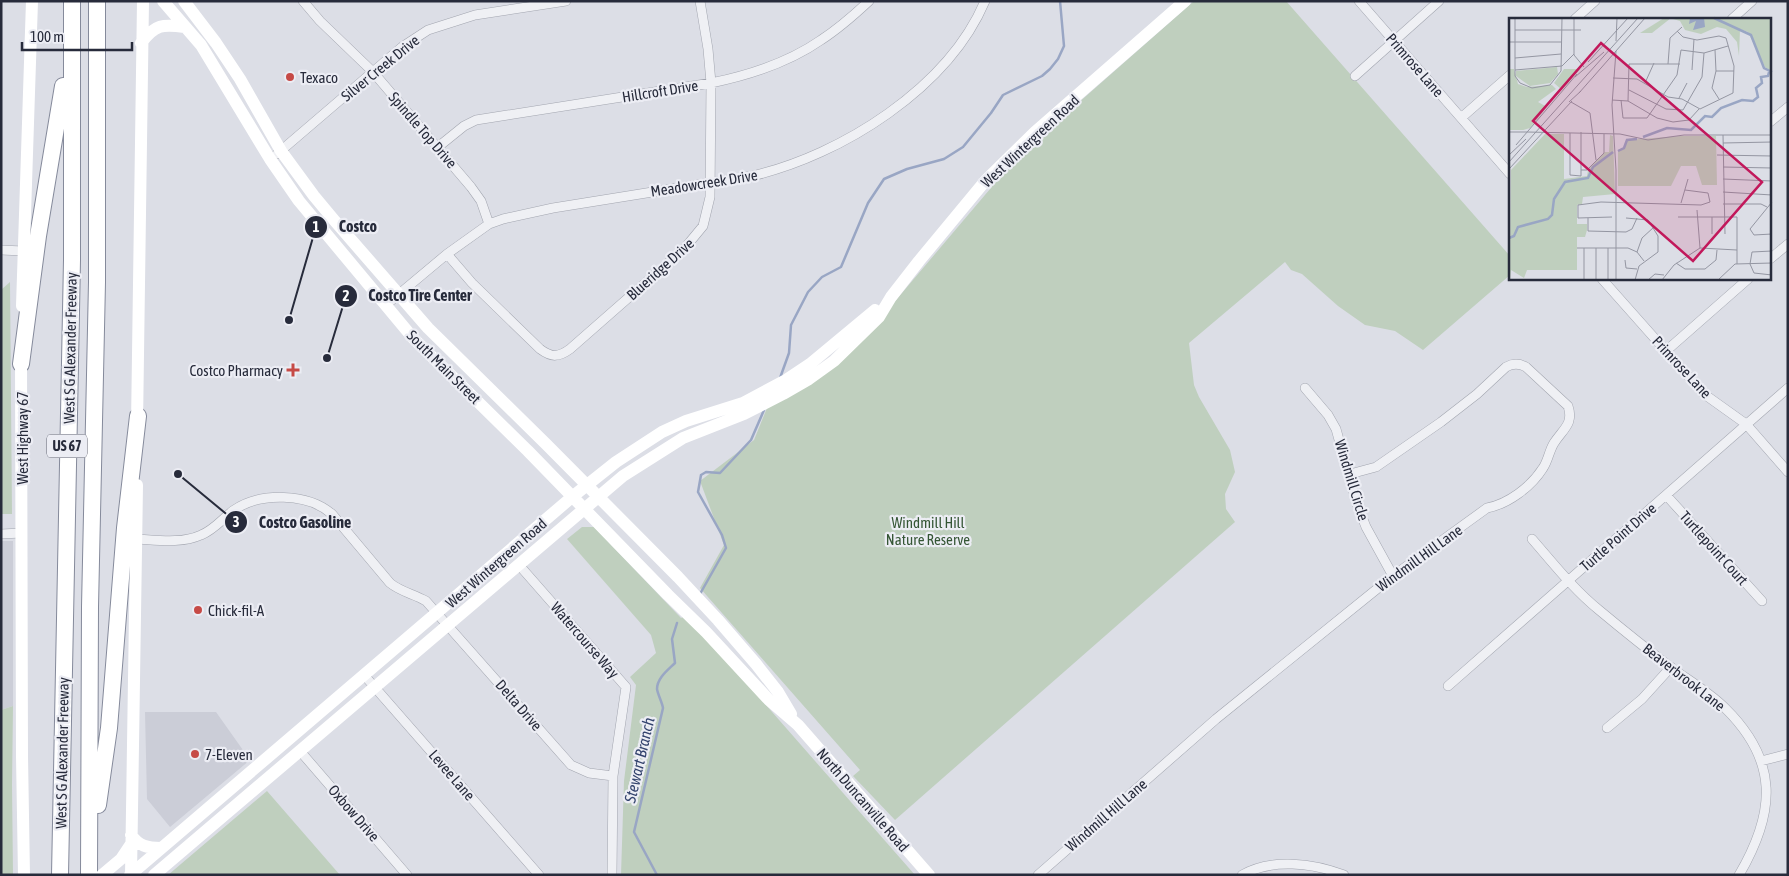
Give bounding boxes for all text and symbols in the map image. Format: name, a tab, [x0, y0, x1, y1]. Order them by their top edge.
inset map	[1509, 18, 1772, 280]
scale bar	[22, 20, 132, 52]
text: 100 m	[30, 28, 64, 45]
street label: Primrose Lane	[1383, 30, 1447, 100]
street label: Silver Creek Drive	[338, 31, 423, 105]
place label: Texaco	[300, 69, 338, 86]
marker: Texaco	[284, 71, 296, 83]
street label: Hillcroft Drive	[621, 77, 699, 105]
street label: Spindle Top Drive	[385, 89, 461, 172]
street label: West Wintergreen Road	[977, 91, 1083, 191]
street label: Meadowcreek Drive	[649, 166, 759, 200]
callout: Costco	[304, 211, 387, 242]
text: Costco	[339, 217, 378, 235]
text: 1	[312, 218, 320, 235]
street label: Blueridge Drive	[623, 234, 697, 304]
street label: West S G Alexander Freeway	[60, 272, 80, 424]
callout: Costco Tire Center	[333, 280, 482, 311]
text: Costco Tire Center	[368, 286, 472, 304]
text: 2	[342, 287, 350, 304]
street label: South Main Street	[404, 327, 484, 407]
street label: Primrose Lane	[1649, 332, 1715, 402]
place label: Costco Pharmacy	[190, 362, 283, 379]
marker: Costco Pharmacy	[287, 364, 299, 376]
street label: West Highway 67	[14, 392, 31, 484]
road number: US 67	[47, 434, 87, 458]
street label: Windmill Circle	[1332, 437, 1372, 523]
street label: Turtle Point Drive	[1577, 499, 1659, 575]
callout: Costco Gasoline	[224, 507, 361, 538]
street label: Turtlepoint Court	[1676, 508, 1752, 588]
text: 3	[232, 513, 240, 530]
text: Costco Gasoline	[259, 513, 351, 531]
park label: Windmill Hill Nature Reserve	[886, 514, 970, 548]
street label: West Wintergreen Road	[442, 515, 550, 611]
street label: Windmill Hill Lane	[1373, 521, 1465, 595]
street label: Watercourse Way	[547, 599, 623, 681]
place label: Chick-fil-A	[208, 602, 265, 619]
marker: Chick-fil-A	[192, 604, 204, 616]
street label: Beaverbrook Lane	[1640, 640, 1729, 714]
street label: Delta Drive	[492, 676, 546, 734]
street label: West S G Alexander Freeway	[52, 677, 72, 829]
water label: Stewart Branch	[620, 715, 658, 805]
street label: North Duncanville Road	[813, 745, 913, 855]
place label: 7-Eleven	[205, 746, 253, 763]
street label: Levee Lane	[426, 746, 479, 804]
marker: 7-Eleven	[189, 748, 201, 760]
street label: Windmill Hill Lane	[1062, 775, 1150, 855]
street label: Oxbow Drive	[325, 781, 383, 845]

